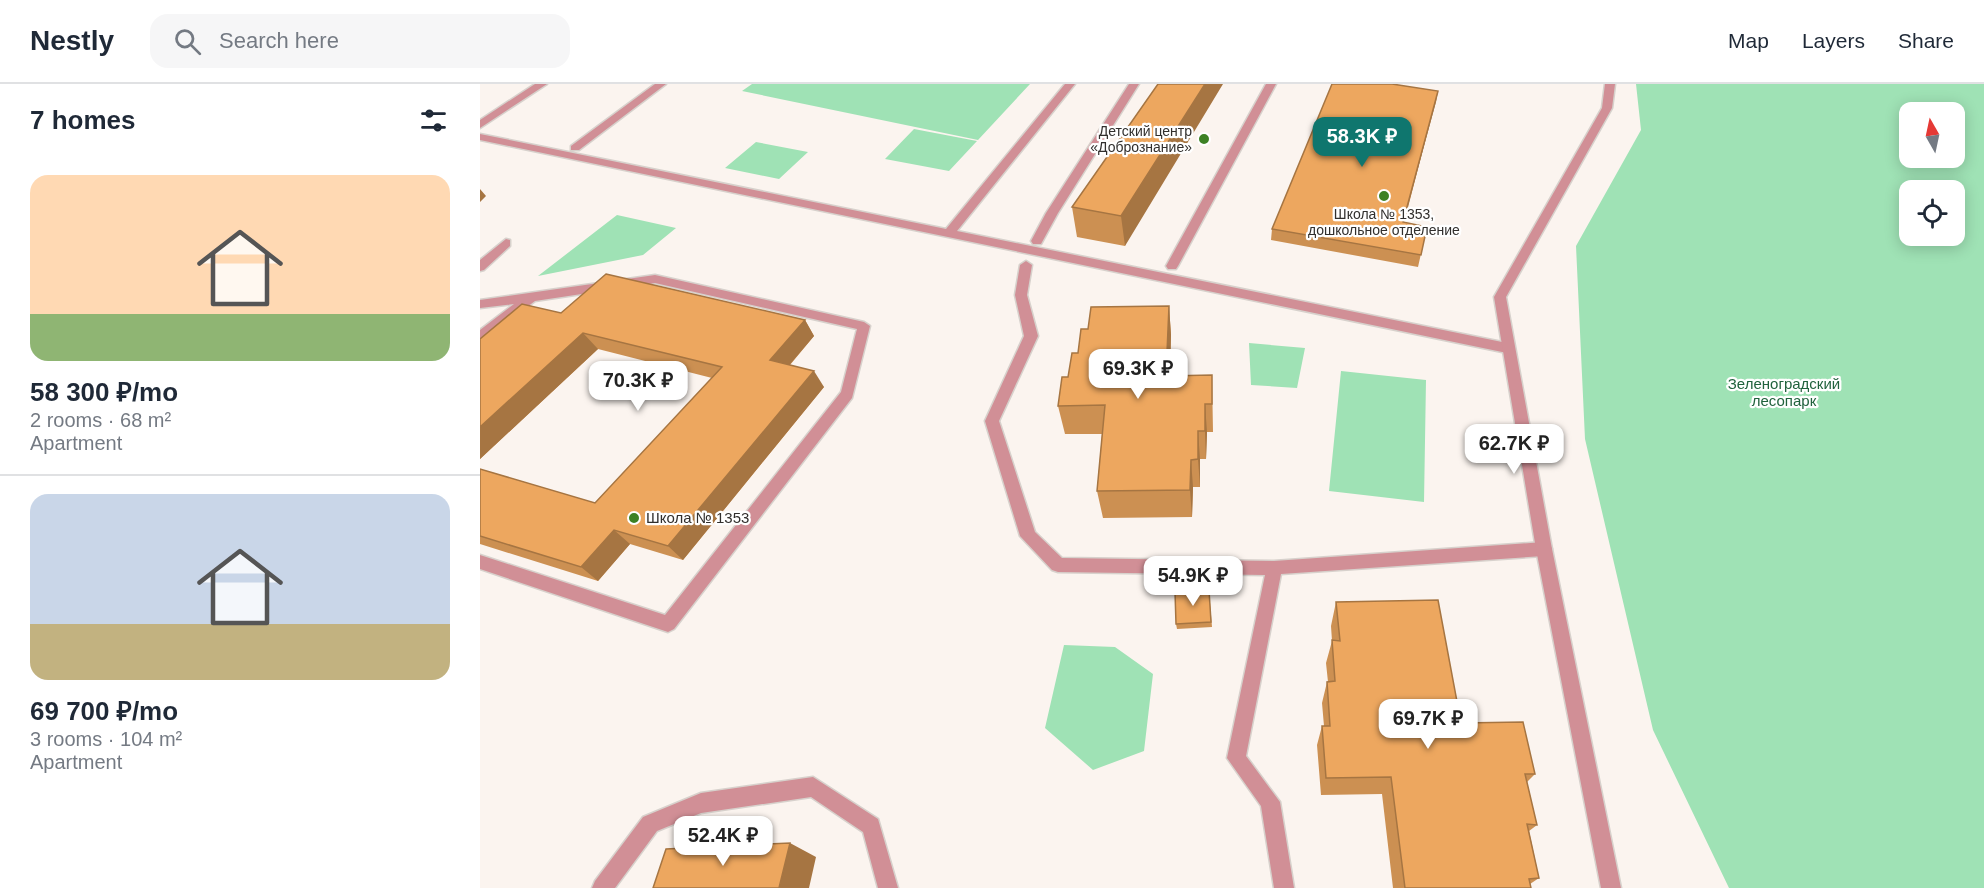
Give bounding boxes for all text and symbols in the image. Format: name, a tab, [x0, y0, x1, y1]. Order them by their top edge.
search box	[150, 14, 570, 68]
text: Nestly	[30, 25, 114, 56]
icon: search	[171, 25, 204, 58]
text: Search here	[219, 28, 339, 53]
text: Map	[1728, 29, 1769, 52]
text: Layers	[1802, 29, 1865, 52]
text: Share	[1898, 29, 1954, 52]
north arrow	[1899, 102, 1965, 168]
map controls	[1899, 102, 1965, 246]
icon: filters	[417, 104, 450, 137]
text: 7 homes	[30, 105, 136, 135]
pin: 58.3K ₽	[1307, 117, 1417, 168]
place label: Детский центр «Добрознание»	[1090, 123, 1192, 155]
text: 58.3K ₽	[1327, 125, 1397, 147]
marker: Детский центр «Добрознание»	[1197, 132, 1211, 146]
button: locate	[1899, 180, 1965, 246]
marker: Школа № 1353, дошкольное отделение	[1377, 189, 1391, 203]
place label: Школа № 1353, дошкольное отделение	[1308, 206, 1460, 238]
icon: home	[186, 214, 294, 322]
pin: 69.3K ₽	[1083, 349, 1193, 400]
text: 69.3K ₽	[1103, 357, 1173, 379]
pin: 70.3K ₽	[583, 361, 693, 412]
text: 70.3K ₽	[603, 369, 673, 391]
park label: Зеленоградский лесопарк	[1728, 375, 1840, 409]
text: 58 300 ₽/mo	[30, 377, 178, 407]
text: 2 rooms · 68 m²	[30, 409, 171, 431]
pin: 62.7K ₽	[1459, 424, 1569, 475]
text: Apartment	[30, 432, 122, 454]
text: 62.7K ₽	[1479, 432, 1549, 454]
place label: Школа № 1353	[646, 509, 749, 526]
marker: Школа № 1353	[627, 511, 641, 525]
icon: home	[186, 533, 294, 641]
pin: 54.9K ₽	[1138, 556, 1248, 607]
text: 54.9K ₽	[1158, 564, 1228, 586]
text: 69 700 ₽/mo	[30, 696, 178, 726]
pin: 69.7K ₽	[1373, 699, 1483, 750]
text: 69.7K ₽	[1393, 707, 1463, 729]
text: 3 rooms · 104 m²	[30, 728, 182, 750]
text: Apartment	[30, 751, 122, 773]
pin: 52.4K ₽	[668, 816, 778, 867]
text: 52.4K ₽	[688, 824, 758, 846]

